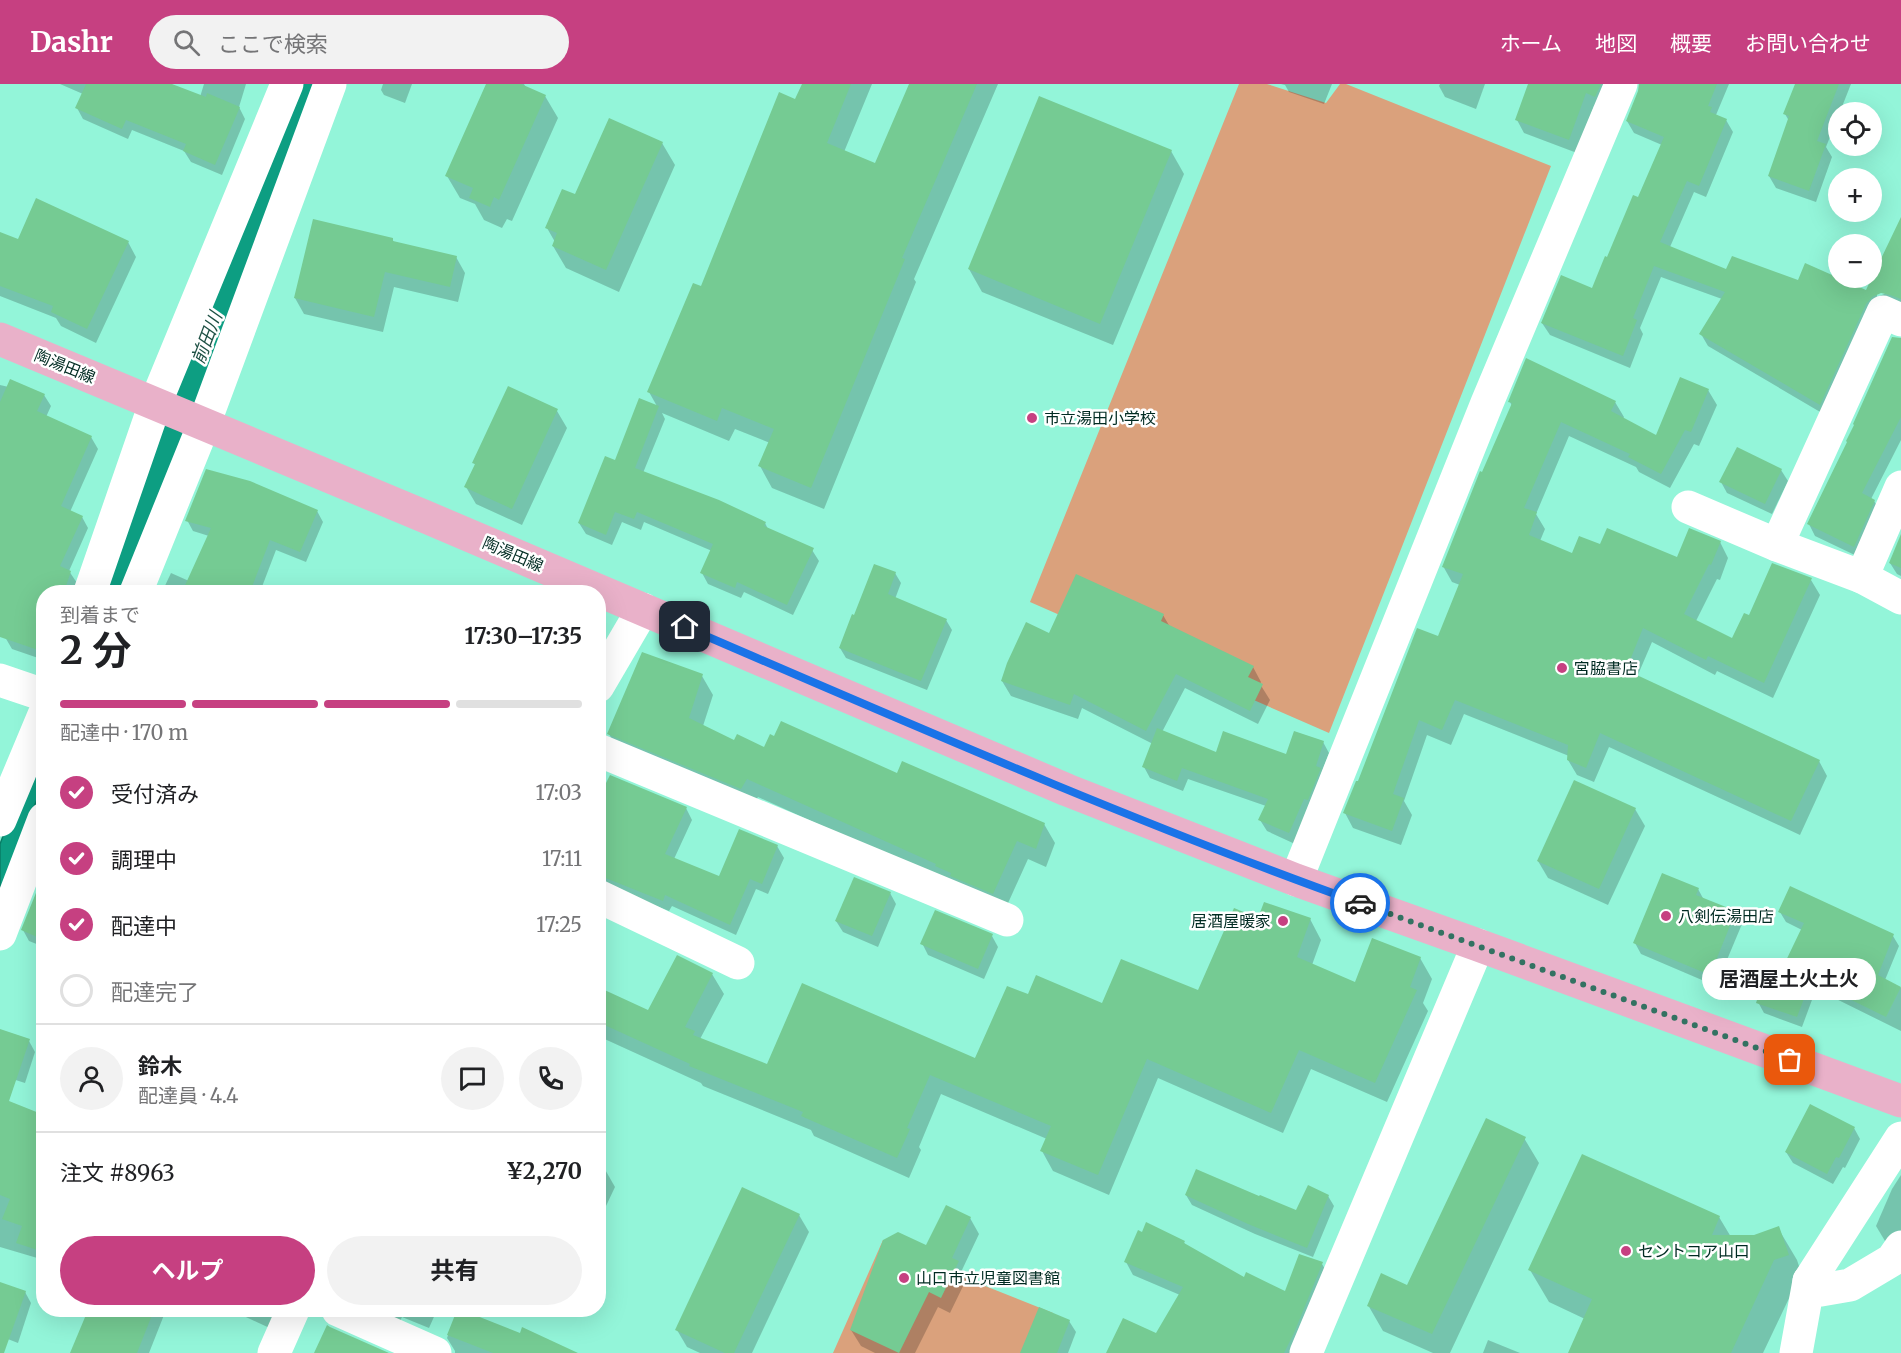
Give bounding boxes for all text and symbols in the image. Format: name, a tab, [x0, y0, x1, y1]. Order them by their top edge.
search box	[149, 15, 569, 69]
text: Dashr	[30, 24, 113, 60]
icon: search	[170, 26, 203, 59]
text: ここで検索	[218, 30, 328, 58]
text: ホーム	[1500, 30, 1562, 57]
text: 地図	[1595, 30, 1637, 57]
text: 概要	[1670, 30, 1712, 57]
text: お問い合わせ	[1745, 30, 1871, 57]
map controls	[1828, 102, 1882, 288]
button: locate	[1828, 102, 1882, 156]
button: +	[1828, 168, 1882, 222]
button: −	[1828, 234, 1882, 288]
water label: 前田川	[186, 307, 228, 367]
street label: 陶湯田線	[32, 345, 98, 387]
place label: 市立湯田小学校	[1044, 408, 1156, 428]
marker: 市立湯田小学校	[1025, 411, 1039, 425]
street label: 陶湯田線	[480, 532, 546, 576]
pin	[659, 601, 710, 652]
text: 到着まで	[60, 602, 140, 627]
icon: home	[668, 610, 701, 643]
text: 17:30–17:35	[465, 622, 582, 650]
text: 2 分	[60, 626, 131, 675]
place label: 宮脇書店	[1574, 658, 1638, 678]
marker: 宮脇書店	[1555, 661, 1569, 675]
text: 配達中 · 170 m	[60, 720, 188, 745]
icon: check	[60, 776, 93, 809]
text: 受付済み	[111, 780, 199, 808]
text: 17:03	[536, 780, 582, 805]
icon: check	[60, 842, 93, 875]
text: 調理中	[111, 846, 177, 874]
text: 17:11	[542, 846, 582, 871]
courier	[1330, 873, 1390, 933]
icon: car	[1344, 887, 1377, 920]
place label: 八剣伝湯田店	[1678, 906, 1774, 926]
icon: check	[60, 908, 93, 941]
marker: 八剣伝湯田店	[1659, 909, 1673, 923]
place label: 居酒屋暖家	[1191, 911, 1271, 931]
text: 配達中	[111, 912, 177, 940]
text: 17:25	[536, 912, 582, 937]
marker: 居酒屋暖家	[1276, 914, 1290, 928]
callout: 居酒屋土火土火	[1703, 958, 1877, 1000]
text: 居酒屋土火土火	[1719, 966, 1859, 991]
text: 配達完了	[111, 978, 199, 1006]
pin	[1764, 1034, 1815, 1085]
icon: bag	[1773, 1043, 1806, 1076]
button: person	[60, 1047, 123, 1110]
button: chat	[441, 1047, 504, 1110]
button: phone	[519, 1047, 582, 1110]
text: 鈴木	[138, 1052, 182, 1080]
text: 配達員 · 4.4	[138, 1083, 238, 1108]
text: ¥2,270	[506, 1157, 582, 1185]
text: 注文 #8963	[60, 1159, 175, 1187]
button: ヘルプ	[60, 1236, 315, 1305]
button: 共有	[327, 1236, 582, 1305]
place label: セントコア山口	[1638, 1241, 1750, 1261]
marker: セントコア山口	[1619, 1244, 1633, 1258]
place label: 山口市立児童図書館	[916, 1268, 1060, 1288]
marker: 山口市立児童図書館	[897, 1271, 911, 1285]

